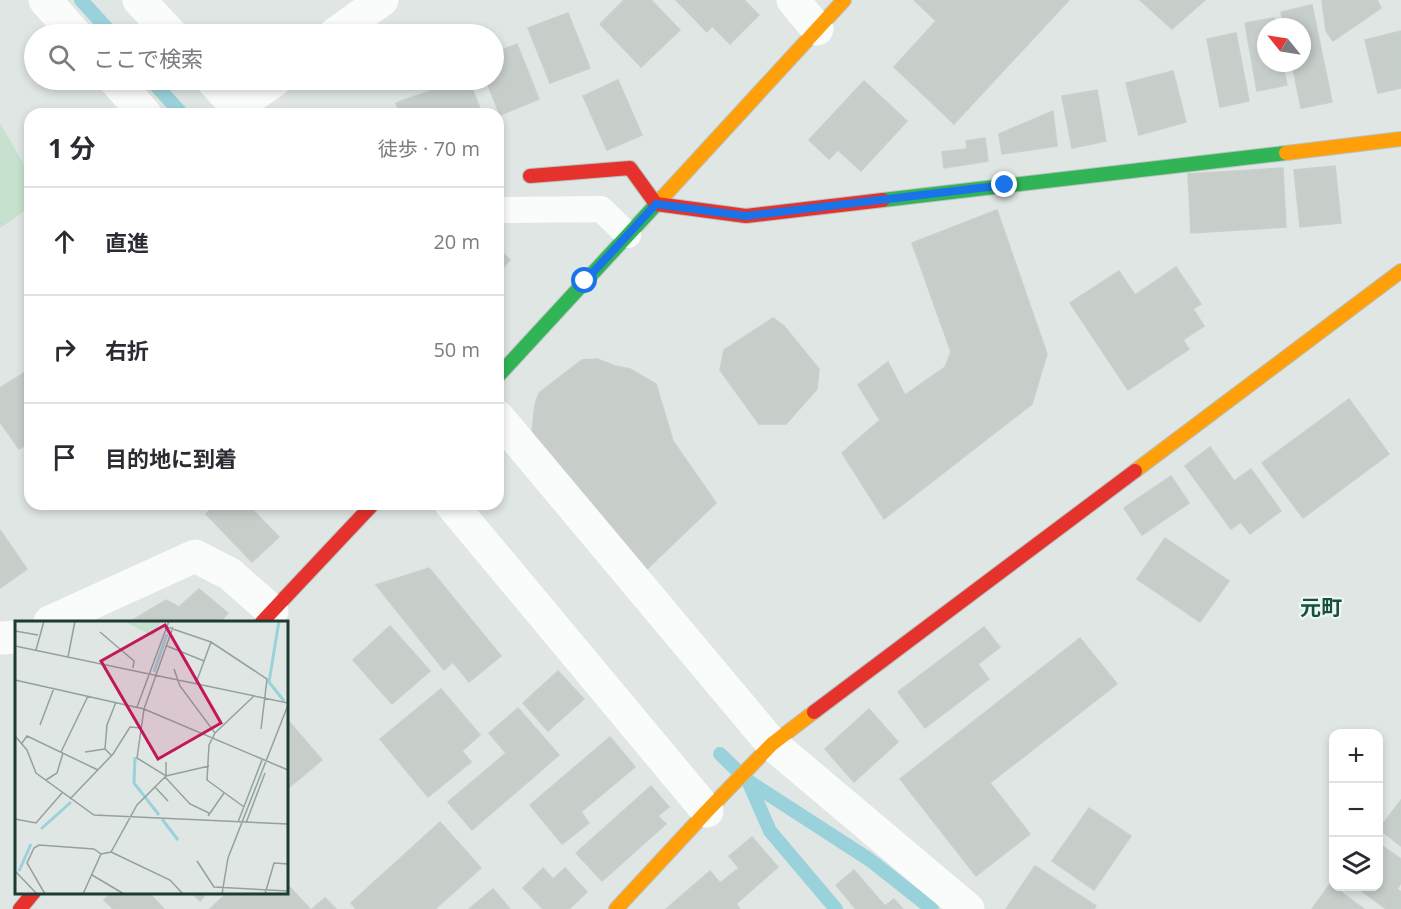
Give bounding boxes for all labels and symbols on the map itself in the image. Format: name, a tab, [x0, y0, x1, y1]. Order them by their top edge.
north arrow	[1257, 18, 1311, 72]
route end	[991, 171, 1017, 197]
route start	[571, 267, 597, 293]
district label: 元町	[1300, 593, 1342, 621]
inset map	[15, 621, 288, 894]

